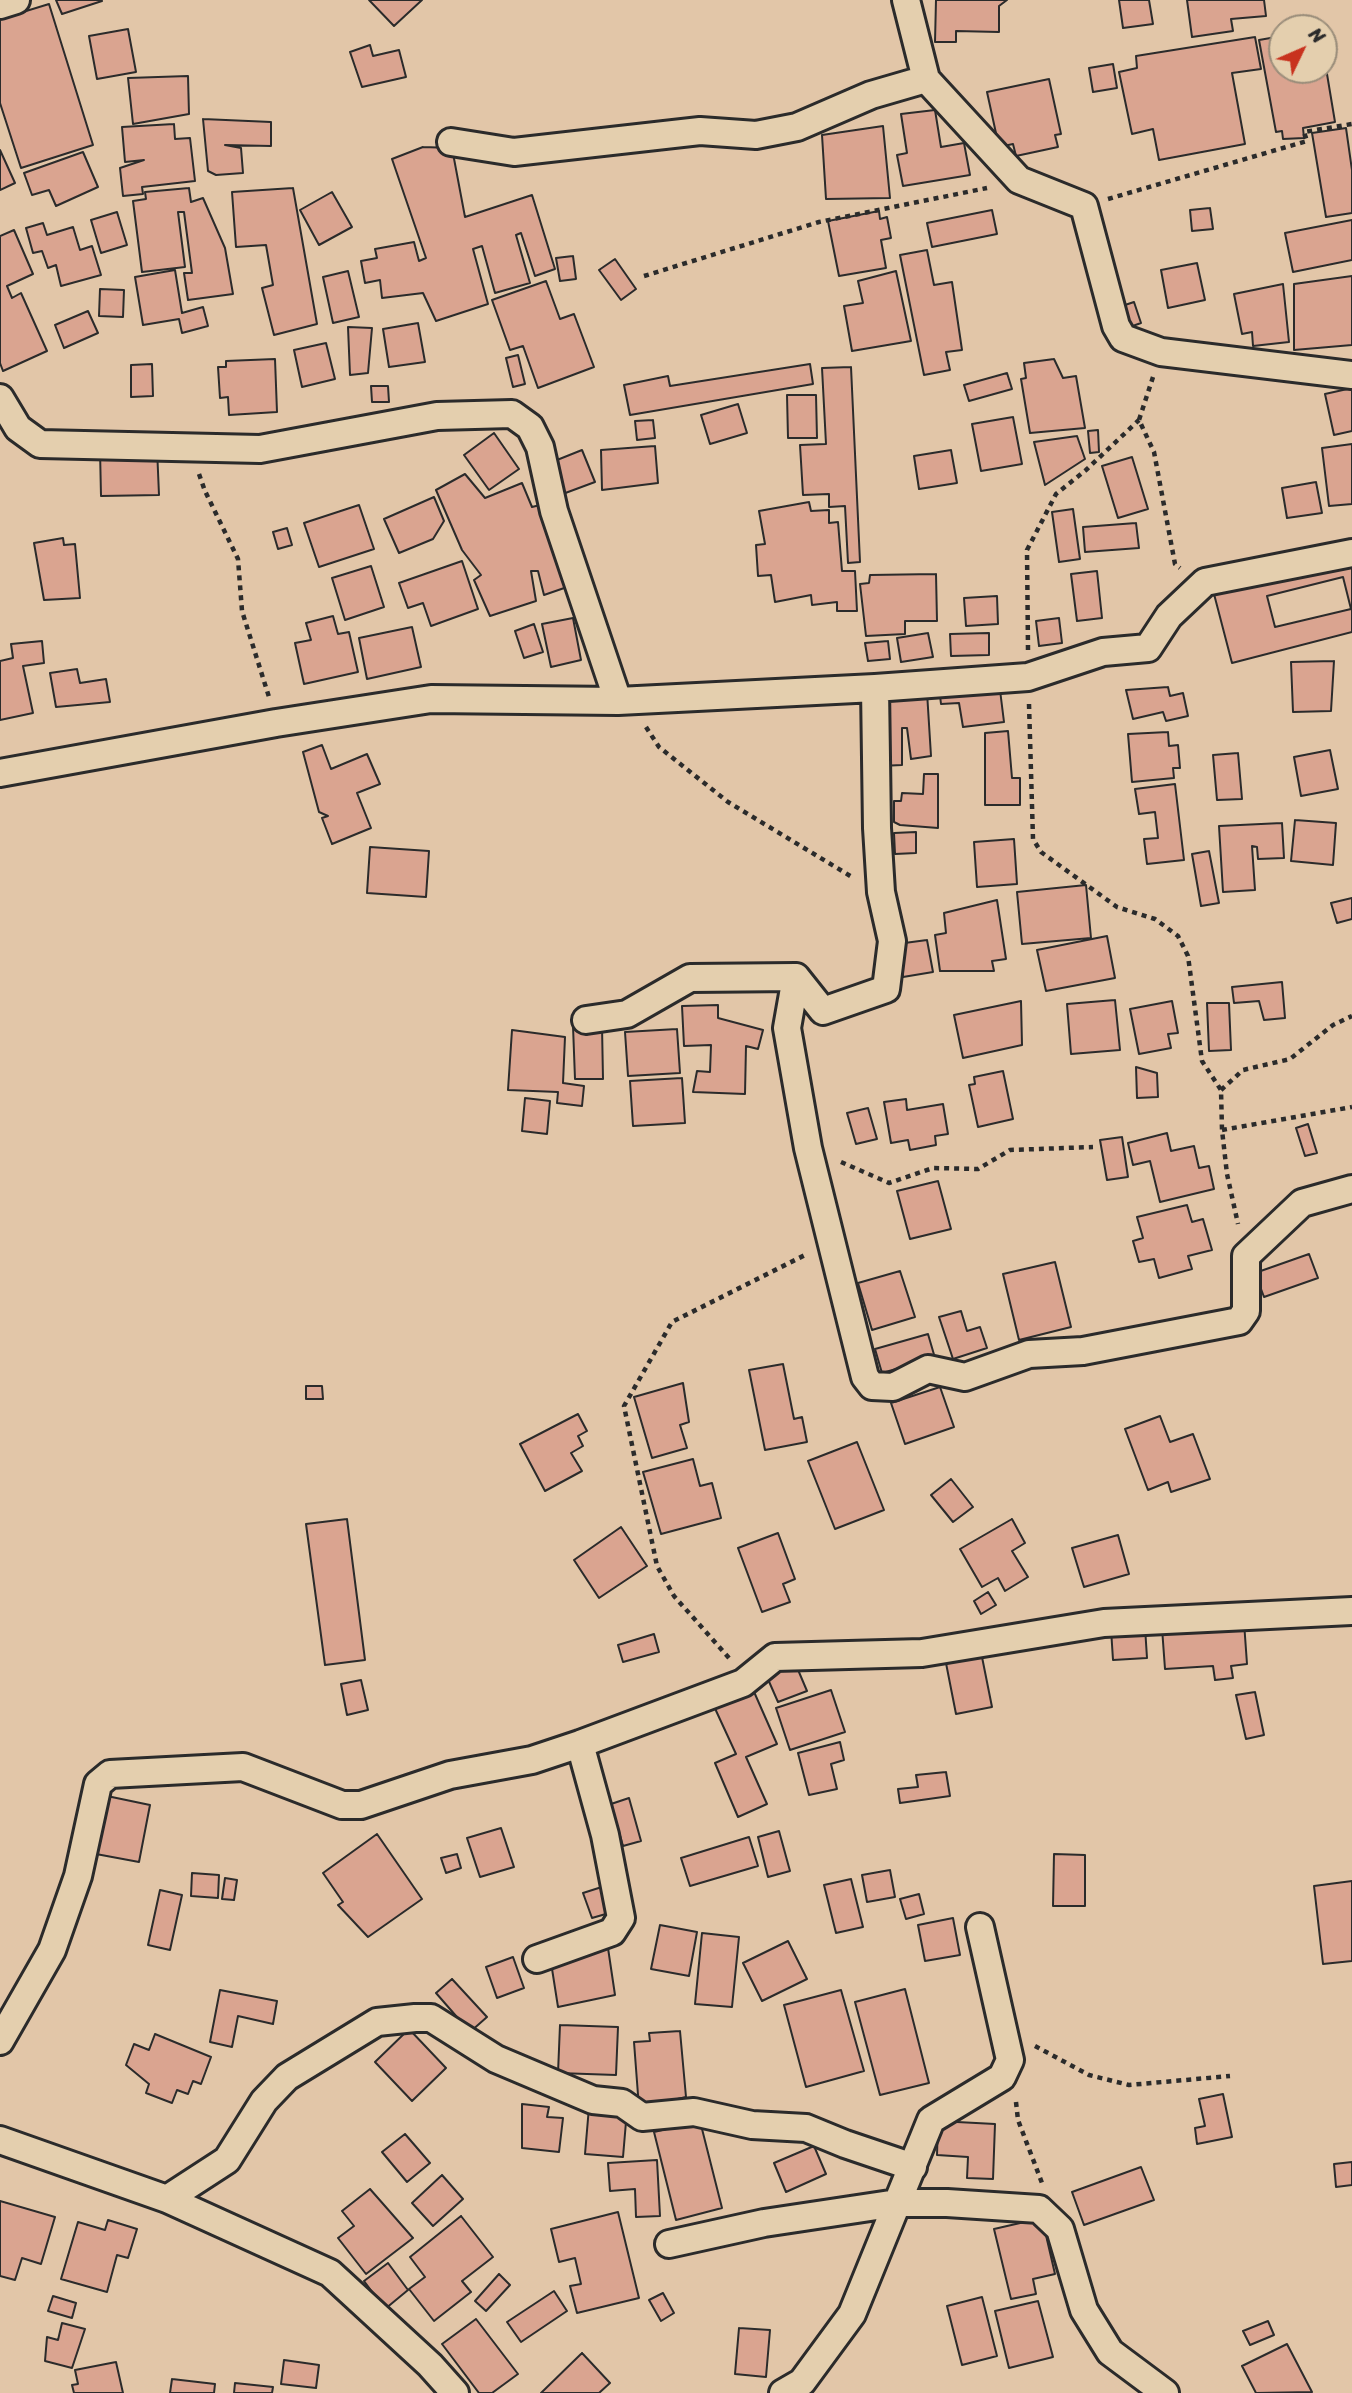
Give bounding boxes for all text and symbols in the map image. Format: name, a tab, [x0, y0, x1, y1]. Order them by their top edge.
north arrow	[1268, 14, 1338, 84]
text: N	[1301, 19, 1333, 52]

